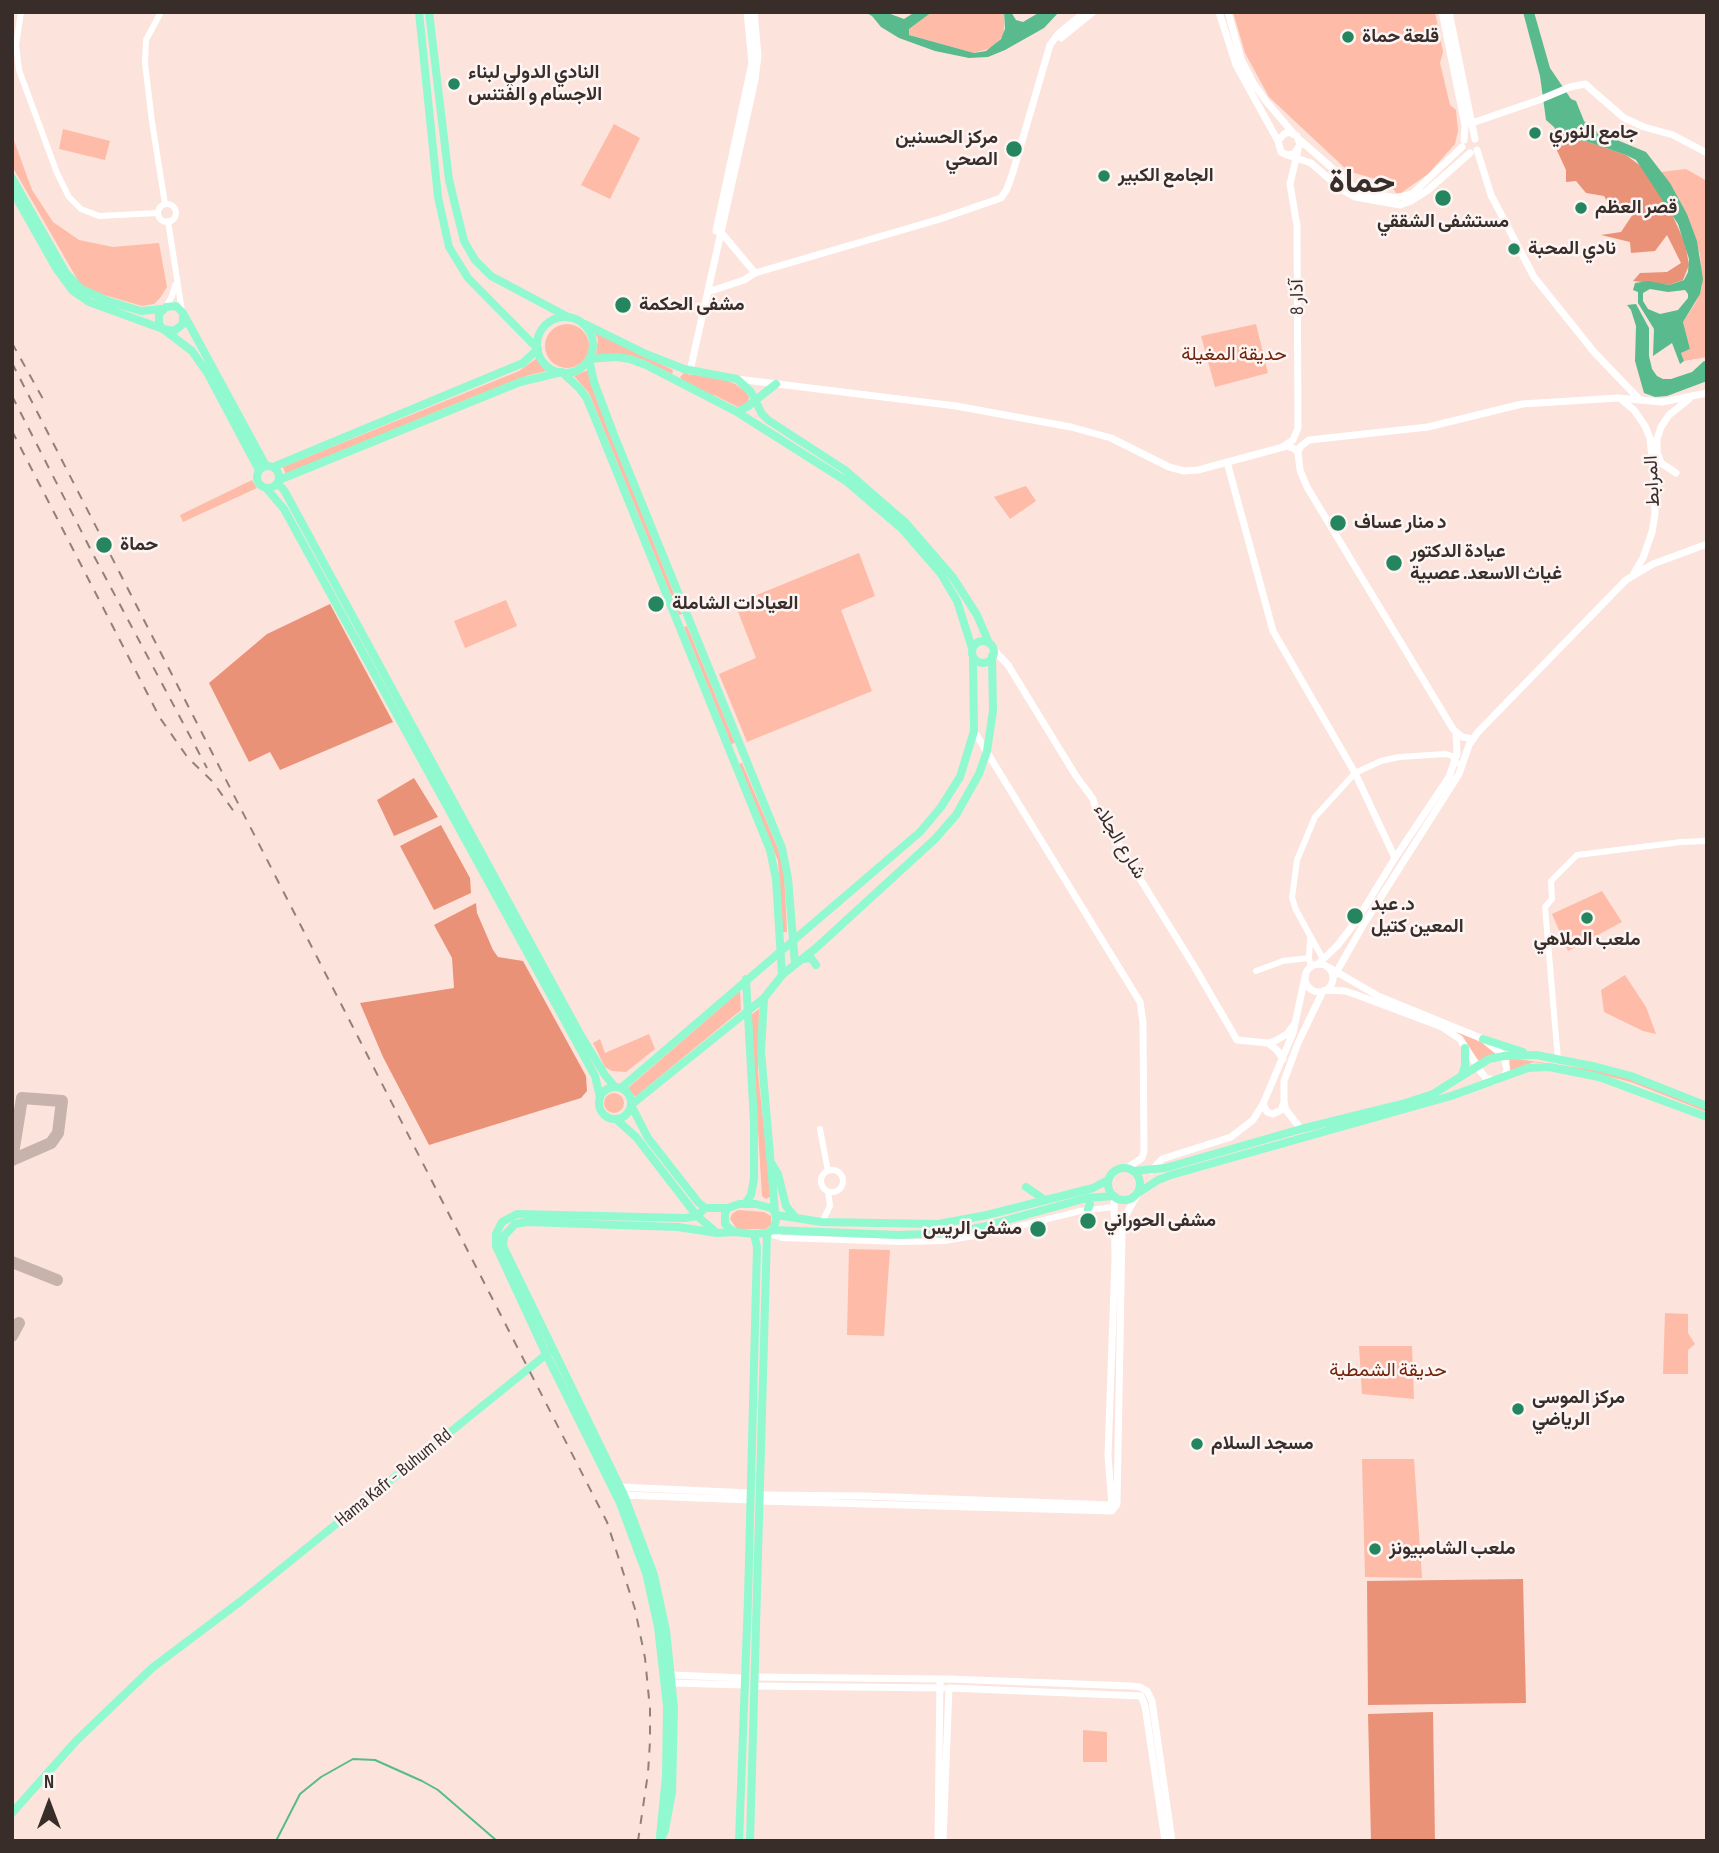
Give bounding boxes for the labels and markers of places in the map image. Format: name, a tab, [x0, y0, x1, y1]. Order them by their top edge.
place label: قلعة حماة	[1362, 26, 1439, 48]
marker: قلعة حماة	[1340, 29, 1356, 45]
place label: النادي الدولي لبناء الاجسام و الفتنس	[468, 62, 602, 106]
marker: النادي الدولي لبناء الاجسام و الفتنس	[446, 76, 462, 92]
place label: جامع النوري	[1549, 122, 1638, 144]
marker: جامع النوري	[1527, 125, 1543, 141]
place label: مركز الحسنين الصحي	[895, 127, 998, 171]
marker: مركز الحسنين الصحي	[1004, 139, 1024, 159]
place label: الجامع الكبير	[1118, 165, 1214, 187]
marker: الجامع الكبير	[1096, 168, 1112, 184]
marker: مستشفى الشققي	[1433, 188, 1453, 208]
place label: قصر العظم	[1595, 197, 1677, 219]
marker: قصر العظم	[1573, 200, 1589, 216]
place label: مستشفى الشققي	[1377, 211, 1509, 233]
place label: نادي المحبة	[1528, 238, 1616, 260]
marker: نادي المحبة	[1506, 241, 1522, 257]
place label: مشفى الحكمة	[639, 294, 745, 316]
marker: مشفى الحكمة	[613, 295, 633, 315]
place label: د منار عساف	[1354, 512, 1446, 534]
marker: د منار عساف	[1328, 513, 1348, 533]
place label: حماة	[120, 534, 158, 556]
marker: حماة	[94, 535, 114, 555]
place label: عيادة الدكتور غياث الاسعد. عصبية	[1410, 541, 1562, 585]
marker: عيادة الدكتور غياث الاسعد. عصبية	[1384, 553, 1404, 573]
place label: العيادات الشاملة	[672, 593, 798, 615]
marker: العيادات الشاملة	[646, 594, 666, 614]
place label: د. عبد المعين كتيل	[1371, 894, 1464, 938]
marker: د. عبد المعين كتيل	[1345, 906, 1365, 926]
marker: ملعب الملاهي	[1579, 910, 1595, 926]
place label: ملعب الملاهي	[1533, 929, 1641, 951]
place label: مشفى الحوراني	[1104, 1210, 1216, 1232]
marker: مشفى الحوراني	[1078, 1211, 1098, 1231]
place label: مشفى الريس	[923, 1218, 1022, 1240]
marker: مشفى الريس	[1028, 1219, 1048, 1239]
place label: مركز الموسى الرياضي	[1532, 1387, 1625, 1431]
marker: مركز الموسى الرياضي	[1510, 1401, 1526, 1417]
place label: مسجد السلام	[1211, 1433, 1314, 1455]
marker: مسجد السلام	[1189, 1436, 1205, 1452]
place label: ملعب الشامبيونز	[1389, 1538, 1515, 1560]
marker: ملعب الشامبيونز	[1367, 1541, 1383, 1557]

